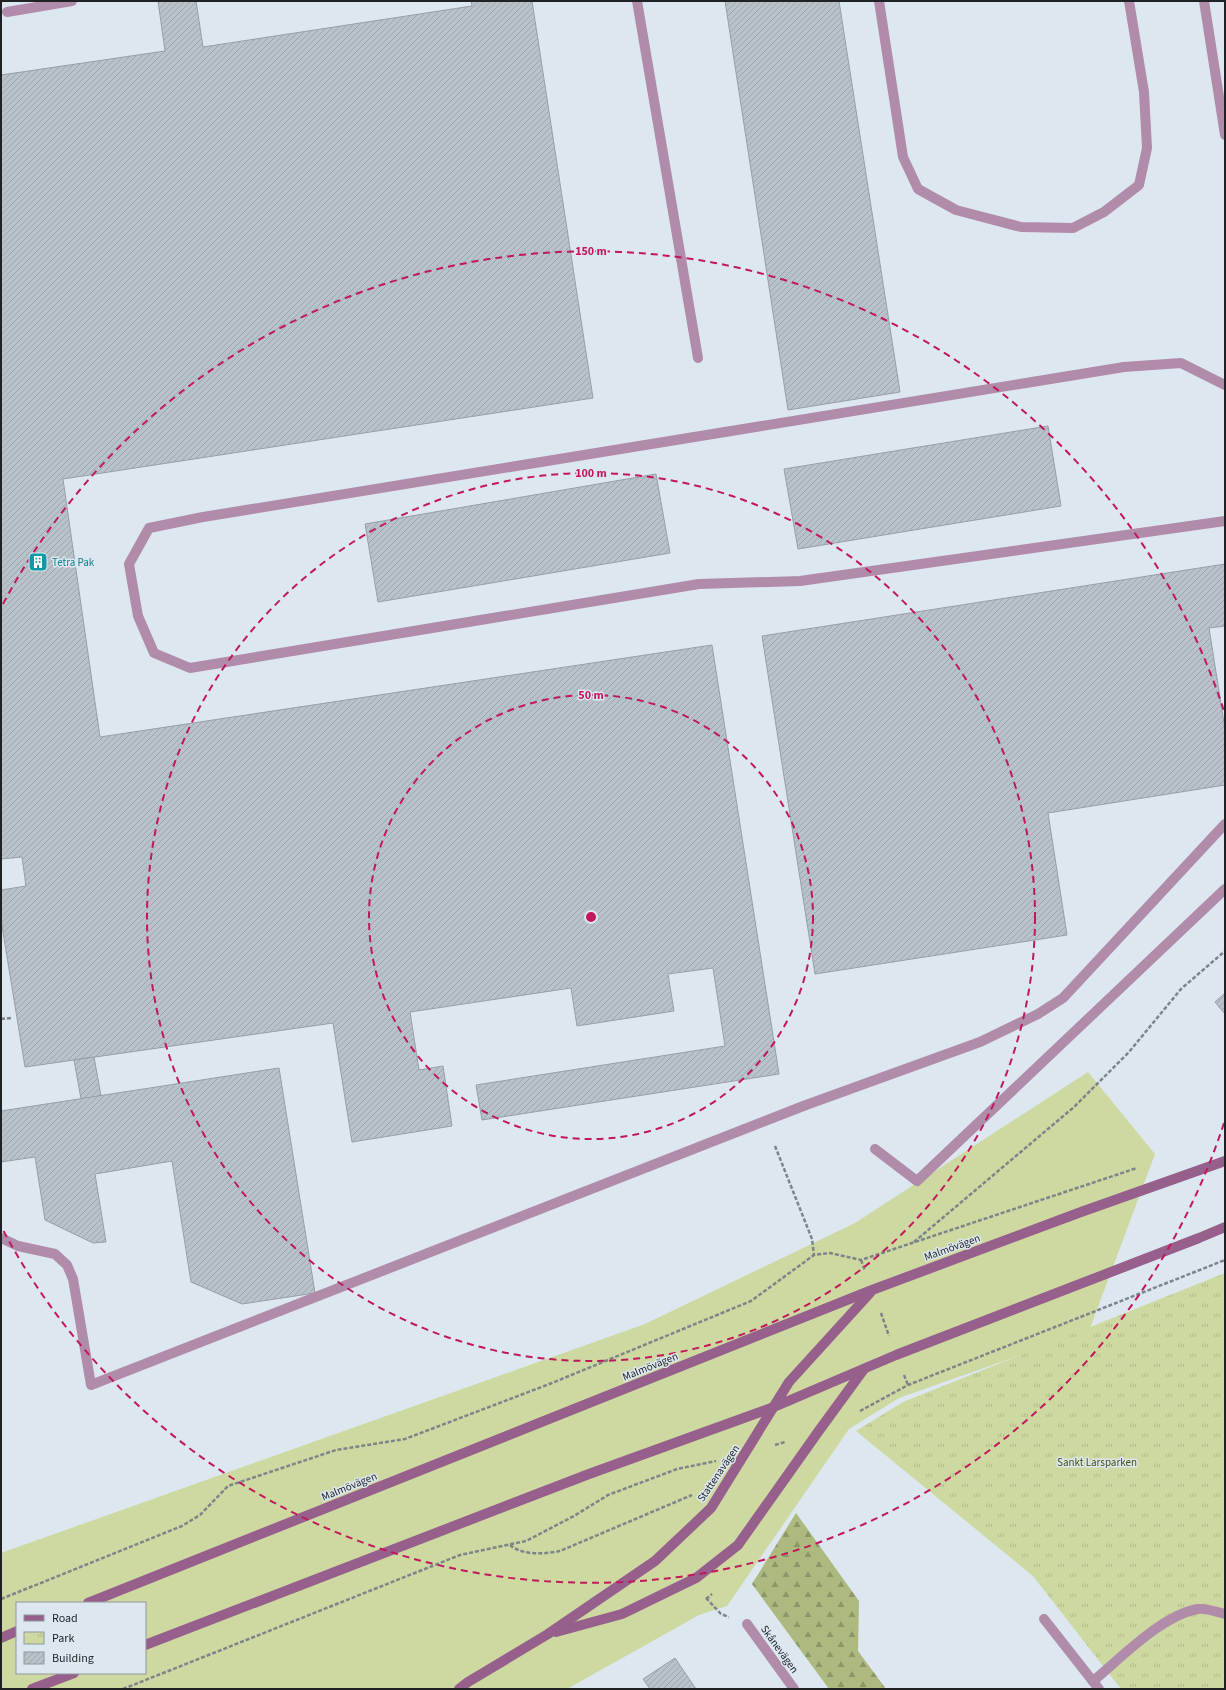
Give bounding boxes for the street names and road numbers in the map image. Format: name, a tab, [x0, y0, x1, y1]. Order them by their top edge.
street label: Malmövägen	[922, 1230, 982, 1265]
street label: Malmövägen	[620, 1349, 680, 1384]
street label: Stattenavägen	[694, 1442, 743, 1505]
street label: Malmövägen	[319, 1469, 379, 1504]
street label: Skånevägen	[757, 1622, 802, 1676]

